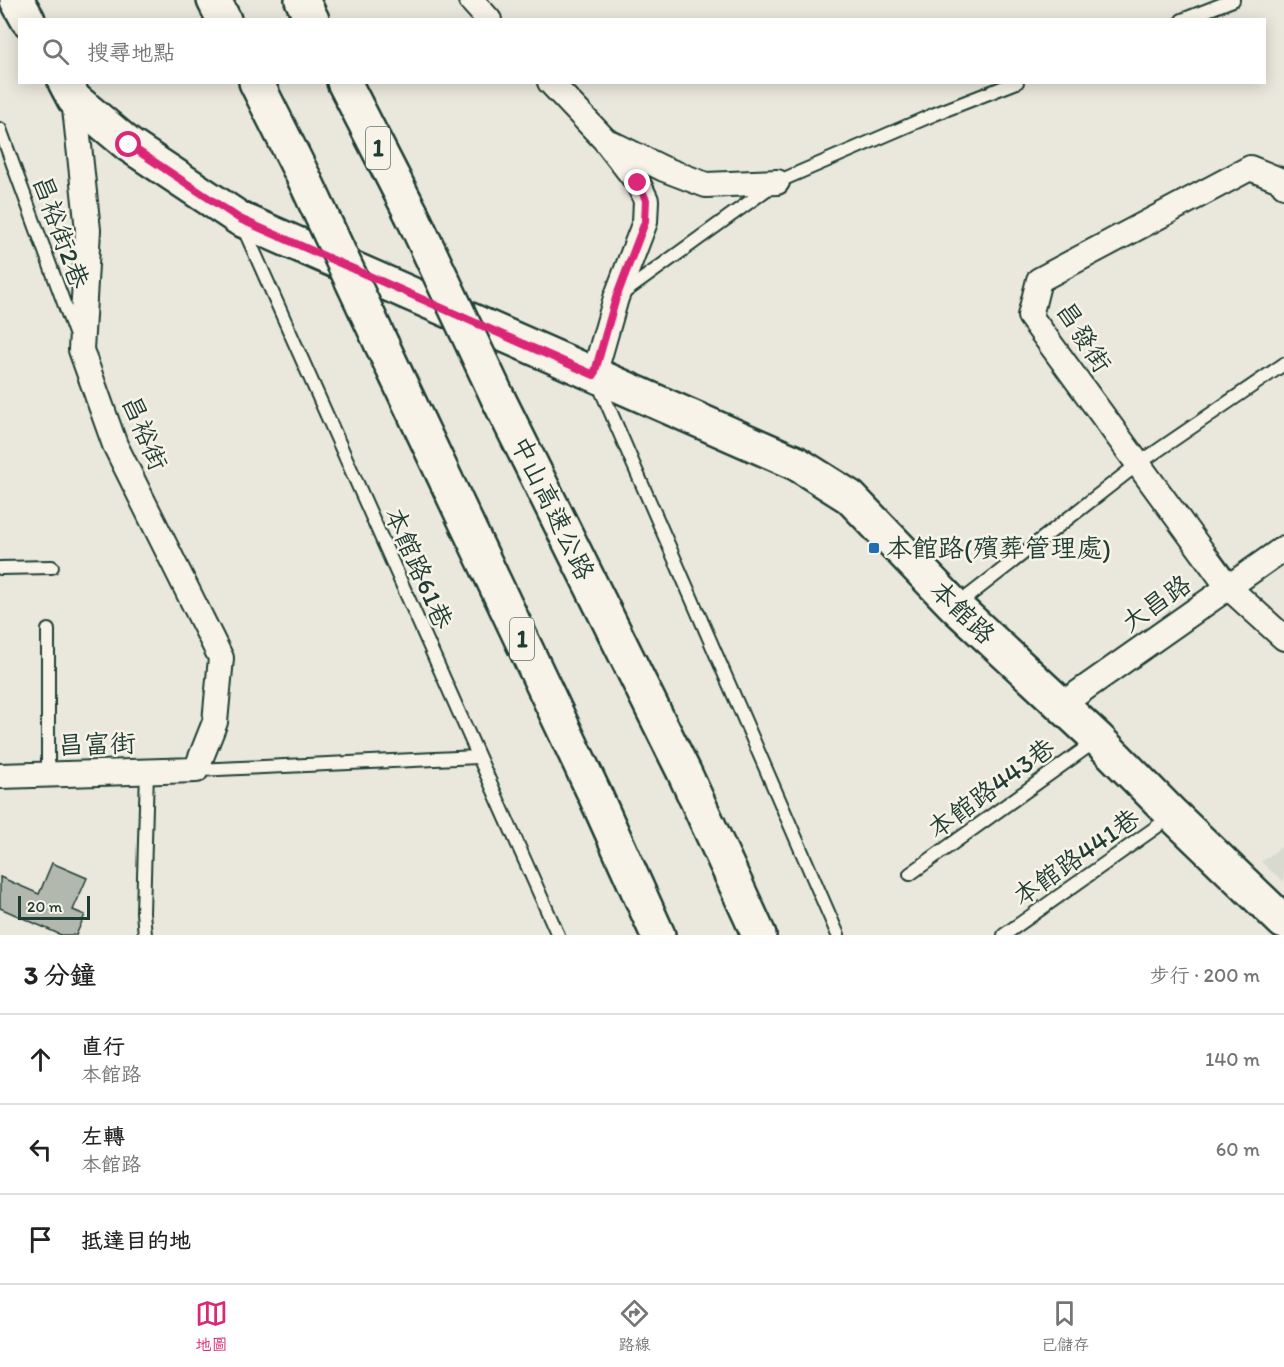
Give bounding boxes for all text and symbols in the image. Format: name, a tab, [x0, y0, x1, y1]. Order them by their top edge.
search box	[18, 18, 1266, 84]
icon: search	[39, 35, 72, 68]
text: 搜尋地點	[87, 39, 175, 66]
road number: 1	[366, 127, 390, 169]
route start	[115, 131, 141, 157]
route end	[624, 169, 650, 195]
street label: 昌裕街2巷	[26, 171, 96, 293]
street label: 昌發街	[1049, 296, 1119, 378]
street label: 昌裕街	[115, 391, 175, 475]
street label: 中山高速公路	[504, 431, 602, 585]
street label: 本館路61巷	[378, 502, 460, 634]
place label: 本館路(殯葬管理處)	[886, 532, 1111, 564]
marker: 本館路(殯葬管理處)	[867, 541, 881, 555]
street label: 大昌路	[1115, 568, 1197, 638]
street label: 本館路	[924, 573, 1002, 651]
road number: 1	[510, 618, 534, 660]
street label: 昌富街	[57, 727, 137, 761]
street label: 本館路443巷	[921, 731, 1061, 845]
street label: 本館路441巷	[1006, 802, 1146, 912]
scale bar	[18, 893, 90, 920]
text: 20 m	[27, 897, 62, 916]
text: 3 分鐘	[24, 959, 96, 991]
text: 步行 · 200 m	[1150, 963, 1260, 987]
text: 直行	[81, 1033, 125, 1060]
icon: ahead	[24, 1043, 57, 1076]
text: 140 m	[1205, 1047, 1260, 1071]
text: 本館路	[81, 1062, 141, 1086]
text: 左轉	[81, 1123, 125, 1150]
icon: left	[24, 1133, 57, 1166]
text: 60 m	[1216, 1137, 1260, 1161]
text: 本館路	[81, 1152, 141, 1176]
icon: arrive	[24, 1223, 57, 1256]
text: 抵達目的地	[81, 1227, 191, 1254]
tab: 地圖	[195, 1297, 228, 1355]
tab: 路線	[618, 1297, 651, 1355]
tab: 已儲存	[1041, 1297, 1089, 1355]

